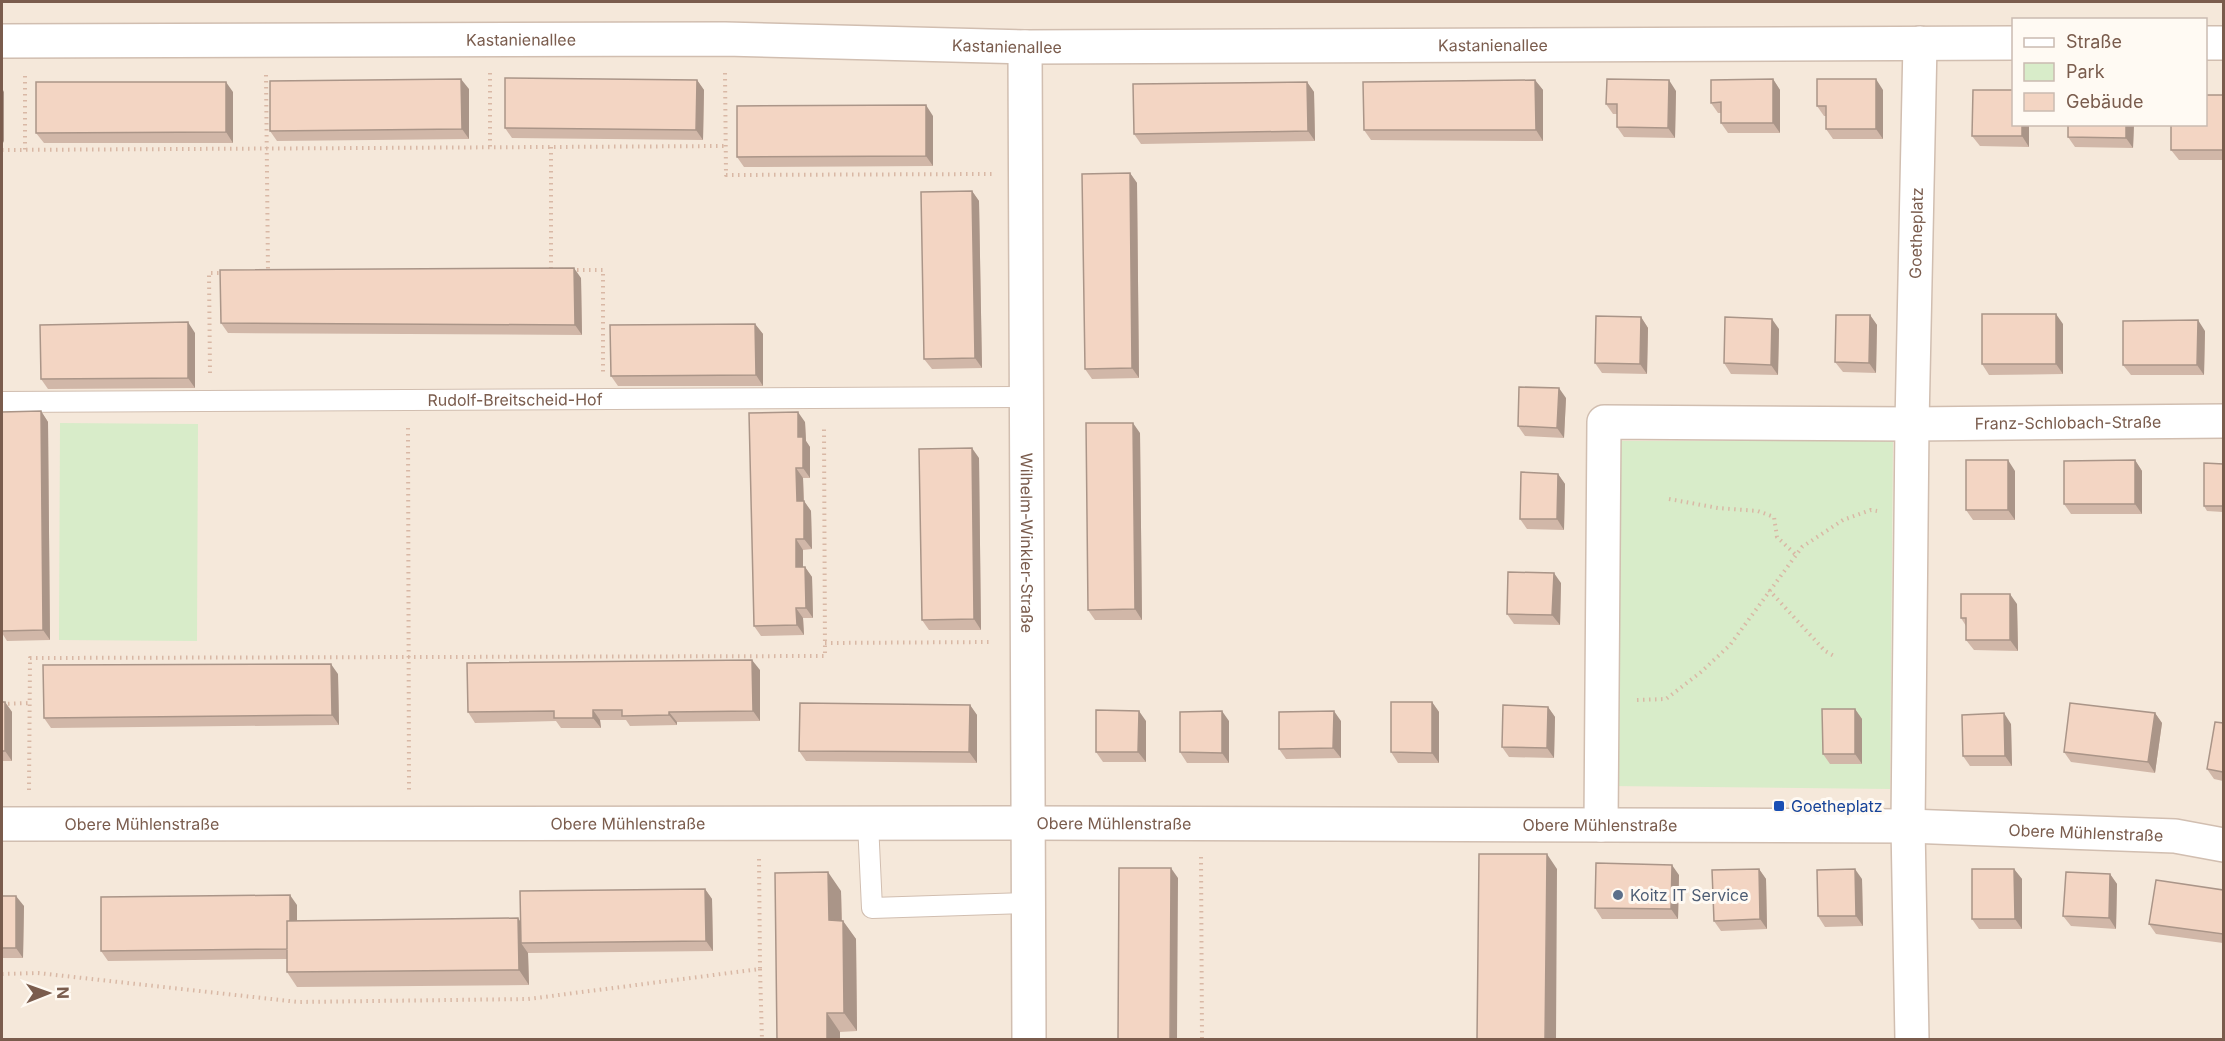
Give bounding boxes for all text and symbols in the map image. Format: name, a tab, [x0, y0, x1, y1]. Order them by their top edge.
legend	[2012, 18, 2207, 126]
street label: Kastanienallee	[466, 29, 576, 50]
text: Straße	[2066, 31, 2122, 52]
street label: Kastanienallee	[952, 35, 1062, 57]
street label: Kastanienallee	[1438, 35, 1548, 55]
text: Park	[2066, 61, 2105, 82]
text: Gebäude	[2066, 91, 2143, 112]
street label: Goetheplatz	[1905, 187, 1927, 279]
street label: Rudolf-Breitscheid-Hof	[427, 389, 603, 410]
street label: Franz-Schlobach-Straße	[1975, 412, 2161, 433]
street label: Wilhelm-Winkler-Straße	[1017, 453, 1037, 633]
place label: Goetheplatz	[1791, 796, 1883, 816]
marker: Goetheplatz	[1772, 799, 1786, 813]
street label: Obere Mühlenstraße	[551, 813, 705, 833]
street label: Obere Mühlenstraße	[1037, 813, 1191, 834]
street label: Obere Mühlenstraße	[65, 814, 219, 834]
street label: Obere Mühlenstraße	[1523, 815, 1677, 835]
street label: Obere Mühlenstraße	[2008, 820, 2164, 846]
place label: Koitz IT Service	[1630, 885, 1748, 905]
marker: Koitz IT Service	[1611, 888, 1625, 902]
north arrow	[18, 963, 78, 1023]
text: N	[53, 986, 73, 999]

